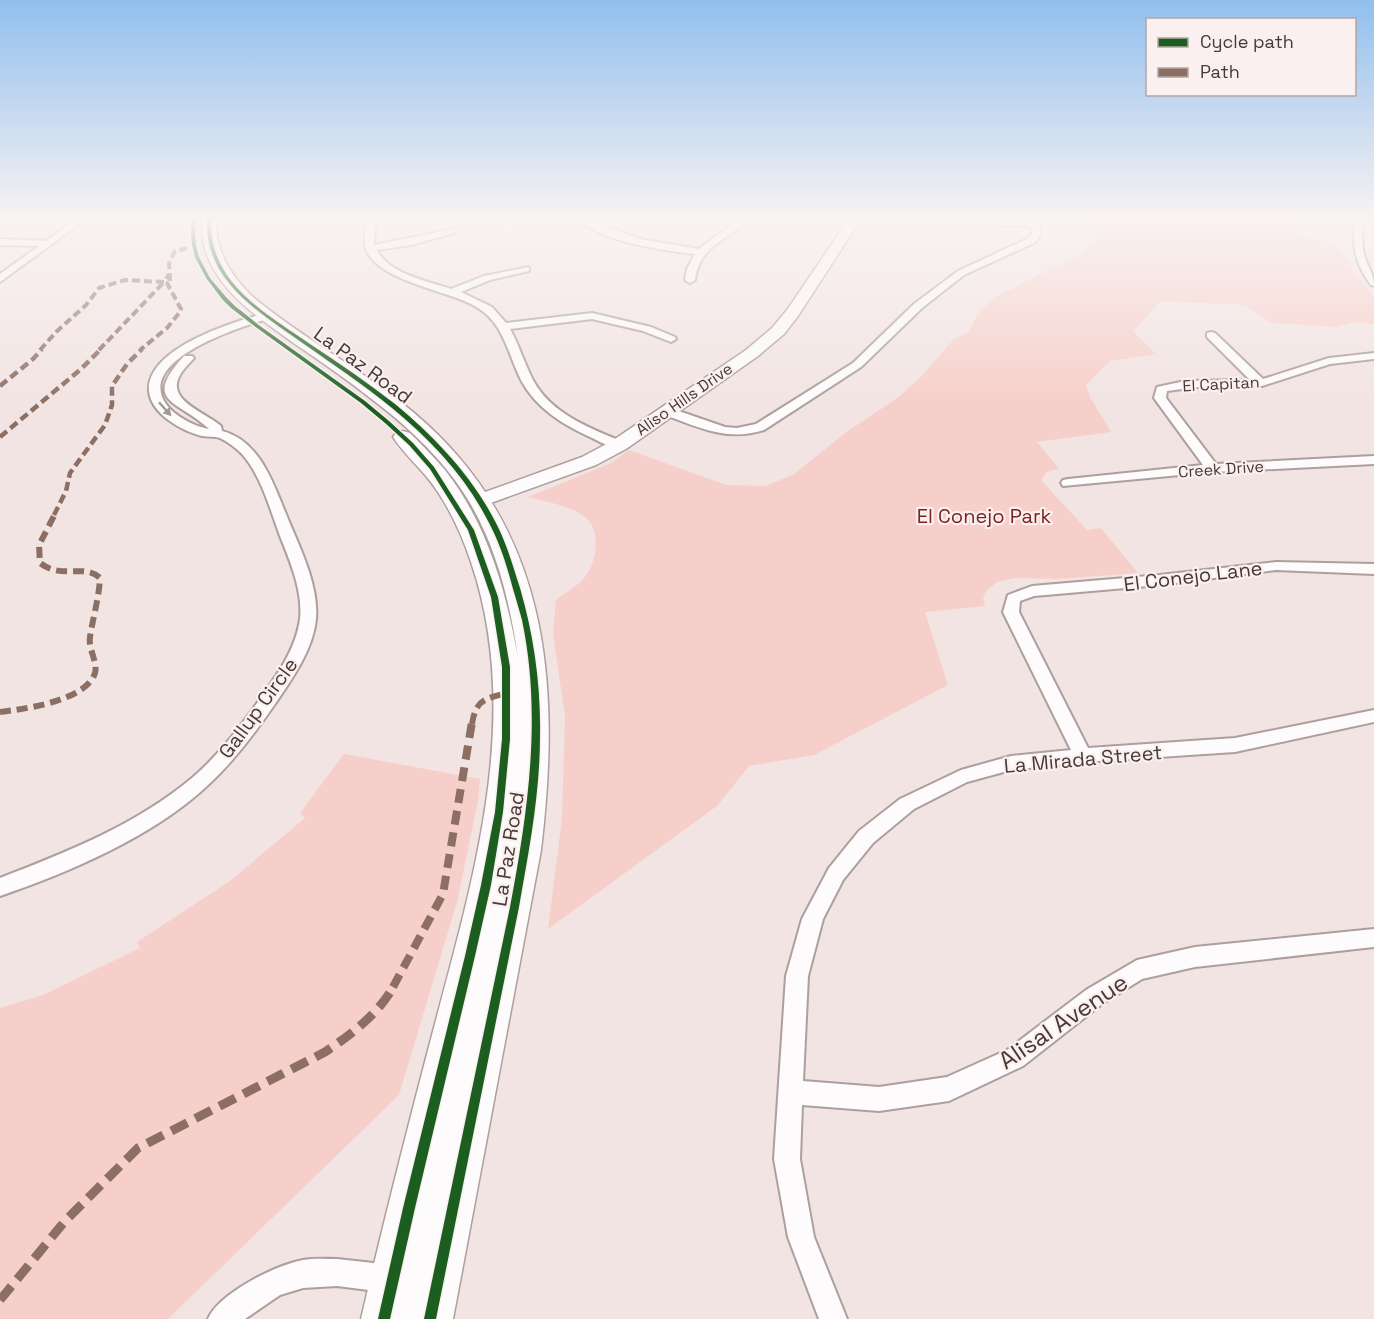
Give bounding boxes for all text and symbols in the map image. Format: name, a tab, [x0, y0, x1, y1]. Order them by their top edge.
legend	[1146, 18, 1356, 96]
text: Cycle path	[1200, 30, 1294, 53]
text: Path	[1200, 60, 1240, 83]
street label: La Paz Road	[309, 321, 417, 409]
street label: Aliso Hills Drive	[631, 358, 737, 440]
street label: El Capitan	[1182, 371, 1260, 397]
one-way arrow	[158, 401, 172, 416]
street label: Creek Drive	[1177, 456, 1265, 482]
park label: El Conejo Park	[917, 503, 1052, 529]
street label: El Conejo Lane	[1122, 555, 1264, 597]
street label: Gallup Circle	[213, 652, 303, 764]
street label: La Mirada Street	[1003, 739, 1163, 779]
street label: La Paz Road	[486, 790, 530, 908]
street label: Alisal Avenue	[992, 966, 1134, 1076]

